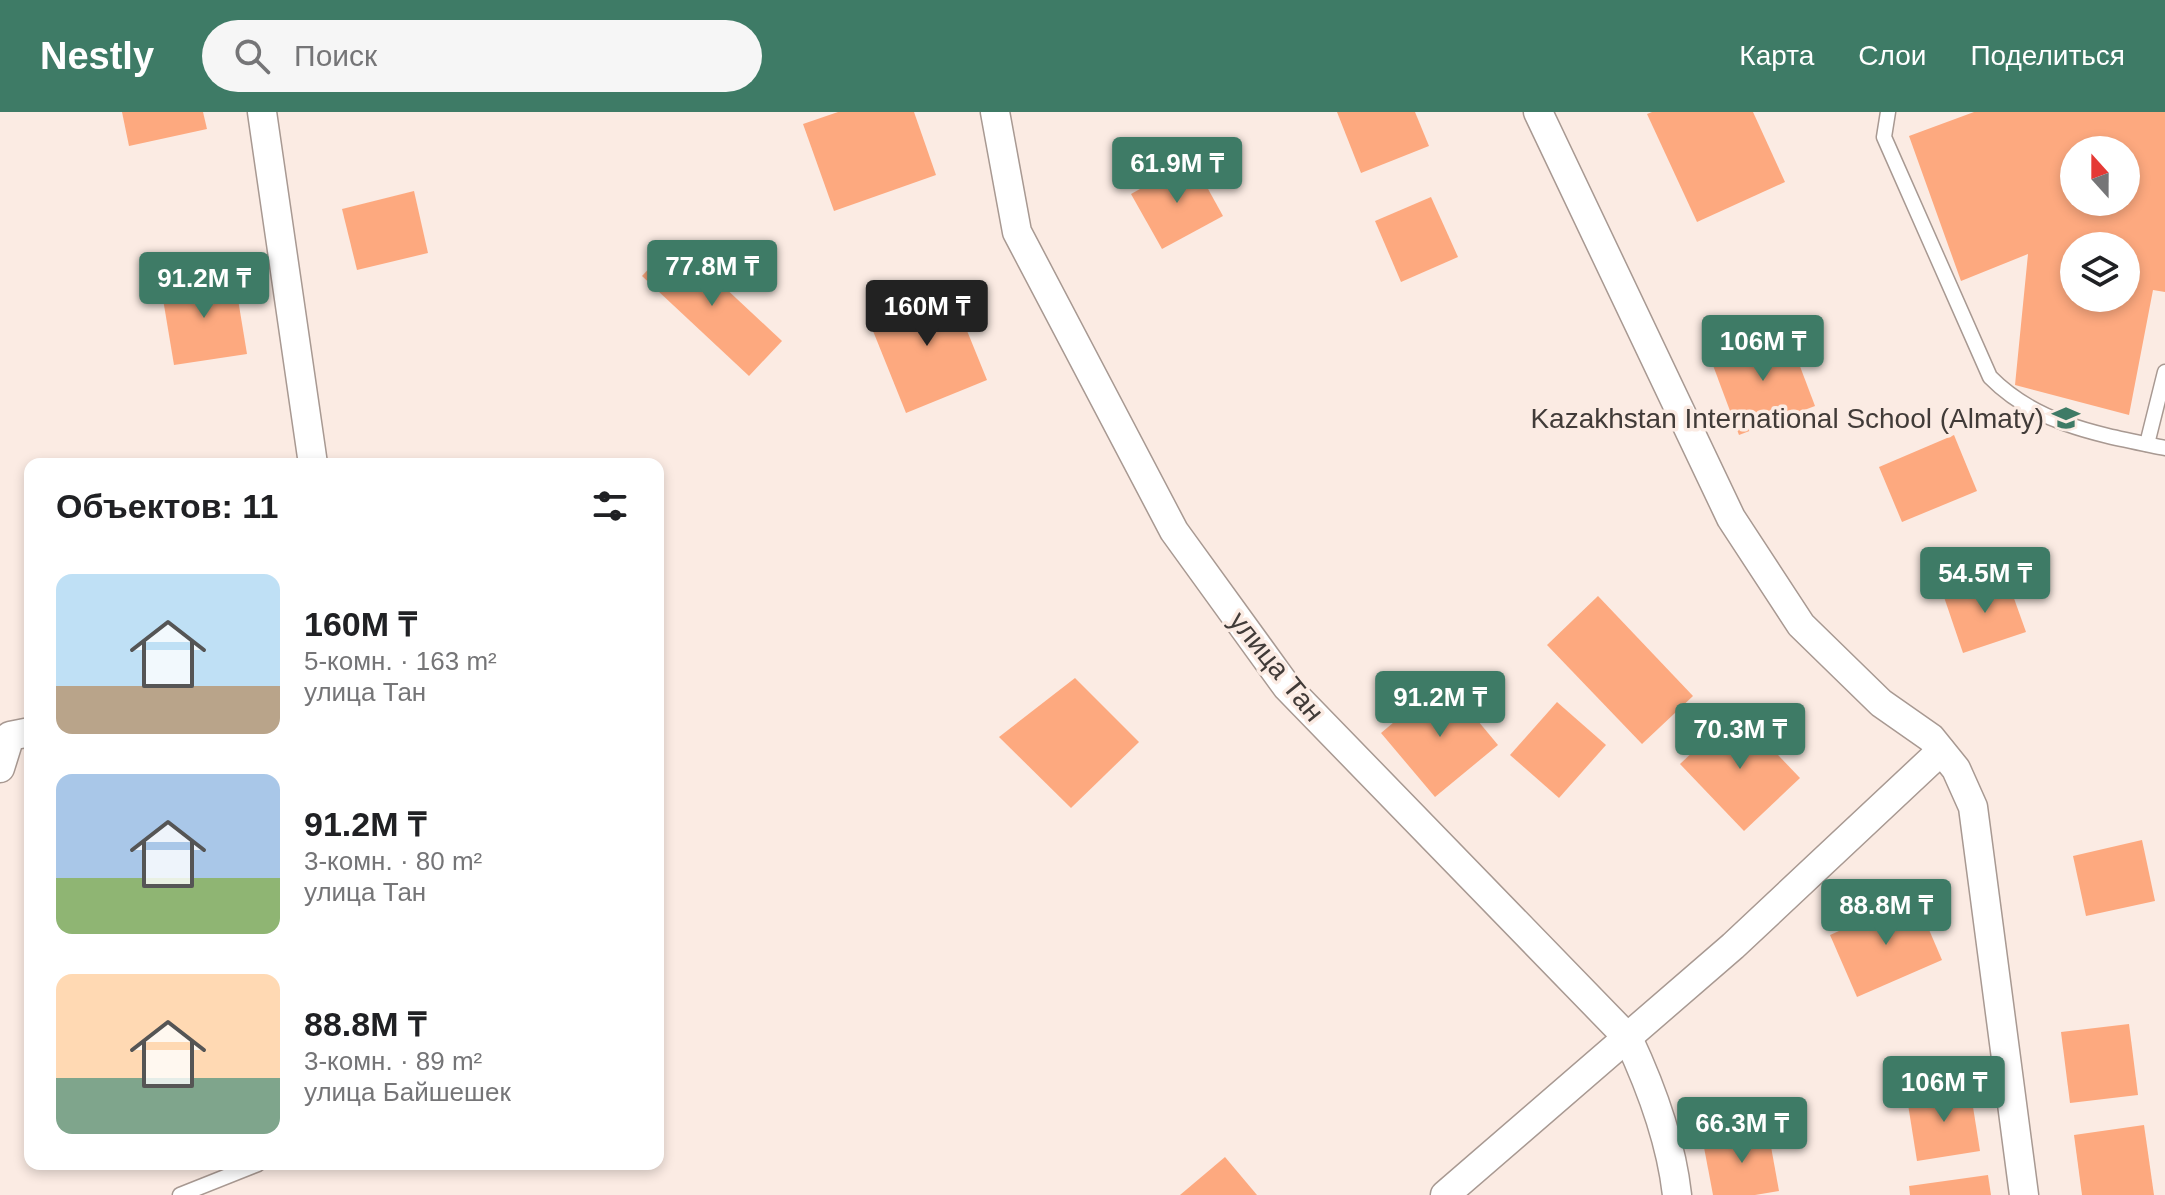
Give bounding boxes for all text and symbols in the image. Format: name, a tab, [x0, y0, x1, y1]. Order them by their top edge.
search box	[202, 20, 762, 92]
icon: search	[230, 34, 274, 78]
text: Nestly	[40, 35, 154, 77]
text: Поиск	[294, 39, 377, 72]
text: Карта	[1739, 40, 1814, 71]
text: Слои	[1858, 40, 1926, 71]
text: Поделиться	[1970, 40, 2125, 71]
north arrow	[2060, 136, 2140, 216]
map controls	[2060, 136, 2140, 312]
pin: 61.9M ₸	[1103, 137, 1251, 205]
text: 61.9M ₸	[1130, 148, 1224, 178]
button: layers	[2060, 232, 2140, 312]
pin: 77.8M ₸	[638, 240, 786, 308]
text: 77.8M ₸	[665, 251, 759, 281]
pin: 91.2M ₸	[130, 252, 278, 320]
text: 91.2M ₸	[157, 263, 251, 293]
pin: 160M ₸	[862, 280, 992, 348]
text: 160M ₸	[884, 291, 970, 321]
pin: 106M ₸	[1698, 315, 1828, 383]
text: 106M ₸	[1720, 326, 1806, 356]
place label: Kazakhstan International School (Almaty)	[1530, 403, 2044, 434]
school or university icon: Kazakhstan International School (Almaty)	[2051, 403, 2081, 433]
icon: filters	[588, 484, 632, 528]
text: Объектов: 11	[56, 487, 278, 525]
pin: 54.5M ₸	[1911, 547, 2059, 615]
text: 54.5M ₸	[1938, 558, 2032, 588]
text: 160M ₸	[304, 605, 417, 643]
street label: улица Тан	[1223, 605, 1330, 727]
icon: home	[120, 606, 216, 702]
text: 5-комн. · 163 m²	[304, 646, 497, 676]
pin: 91.2M ₸	[1366, 671, 1514, 739]
text: улица Тан	[304, 677, 426, 707]
text: 91.2M ₸	[1393, 682, 1487, 712]
pin: 70.3M ₸	[1666, 703, 1814, 771]
text: 70.3M ₸	[1693, 714, 1787, 744]
text: 91.2M ₸	[304, 805, 427, 843]
icon: home	[120, 806, 216, 902]
text: 3-комн. · 80 m²	[304, 846, 482, 876]
text: улица Тан	[304, 877, 426, 907]
pin: 88.8M ₸	[1812, 879, 1960, 947]
text: 88.8M ₸	[1839, 890, 1933, 920]
text: 88.8M ₸	[304, 1005, 427, 1043]
icon: home	[120, 1006, 216, 1102]
text: 3-комн. · 89 m²	[304, 1046, 482, 1076]
pin: 106M ₸	[1879, 1056, 2009, 1124]
text: 106M ₸	[1901, 1067, 1987, 1097]
text: улица Байшешек	[304, 1077, 511, 1107]
pin: 66.3M ₸	[1668, 1097, 1816, 1165]
text: 66.3M ₸	[1695, 1108, 1789, 1138]

